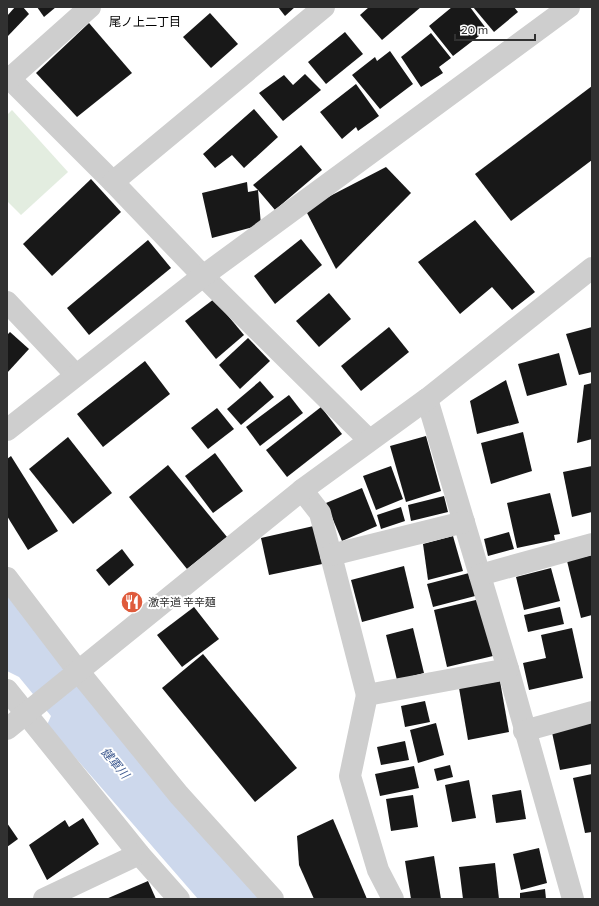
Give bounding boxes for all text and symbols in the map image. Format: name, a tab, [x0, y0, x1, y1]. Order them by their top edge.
district label: 尾ノ上二丁目	[109, 14, 181, 28]
scale bar	[455, 16, 535, 42]
text: 20 m	[461, 22, 488, 36]
restaurant icon: 激辛道 辛辛麺	[119, 589, 145, 615]
place label: 激辛道 辛辛麺	[148, 595, 216, 608]
water label: 健軍川	[99, 744, 134, 782]

